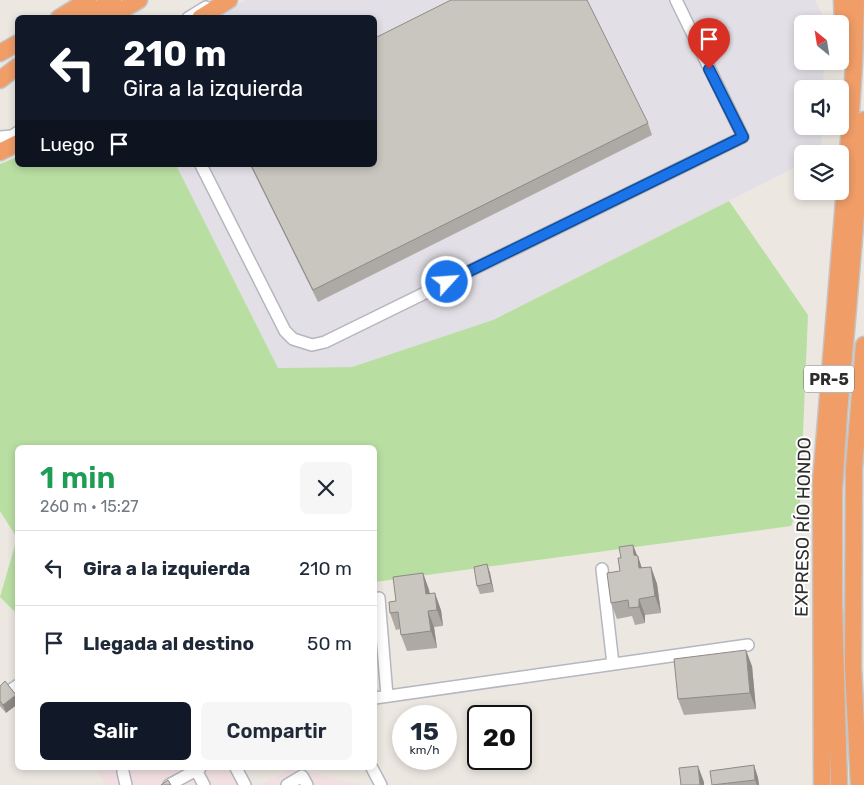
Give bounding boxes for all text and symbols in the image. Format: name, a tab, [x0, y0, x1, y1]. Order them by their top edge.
north arrow	[794, 15, 849, 70]
map controls	[794, 15, 849, 200]
pin	[688, 18, 730, 69]
icon: arrive	[695, 25, 723, 53]
text: 210 m	[123, 33, 226, 75]
icon: left	[40, 35, 105, 100]
text: Gira a la izquierda	[123, 75, 303, 102]
button: sound	[794, 80, 849, 135]
icon: arrive	[105, 130, 133, 158]
text: Luego	[40, 133, 95, 156]
button: layers	[794, 145, 849, 200]
position arrow	[420, 255, 472, 307]
road number: PR-5	[804, 366, 854, 392]
street label: EXPRESO RÍO HONDO	[790, 437, 816, 617]
text: 1 min	[40, 460, 115, 496]
button: close	[300, 462, 352, 514]
text: 260 m · 15:27	[40, 497, 139, 516]
icon: left	[40, 554, 68, 582]
text: Gira a la izquierda	[83, 557, 250, 580]
text: 210 m	[299, 557, 352, 580]
icon: arrive	[40, 629, 68, 657]
text: Llegada al destino	[83, 632, 254, 655]
text: 50 m	[307, 632, 352, 655]
button: Salir	[40, 702, 191, 760]
button: Compartir	[201, 702, 352, 760]
speed limit sign: 20	[467, 705, 532, 770]
text: 15	[410, 717, 439, 746]
text: km/h	[410, 743, 439, 757]

